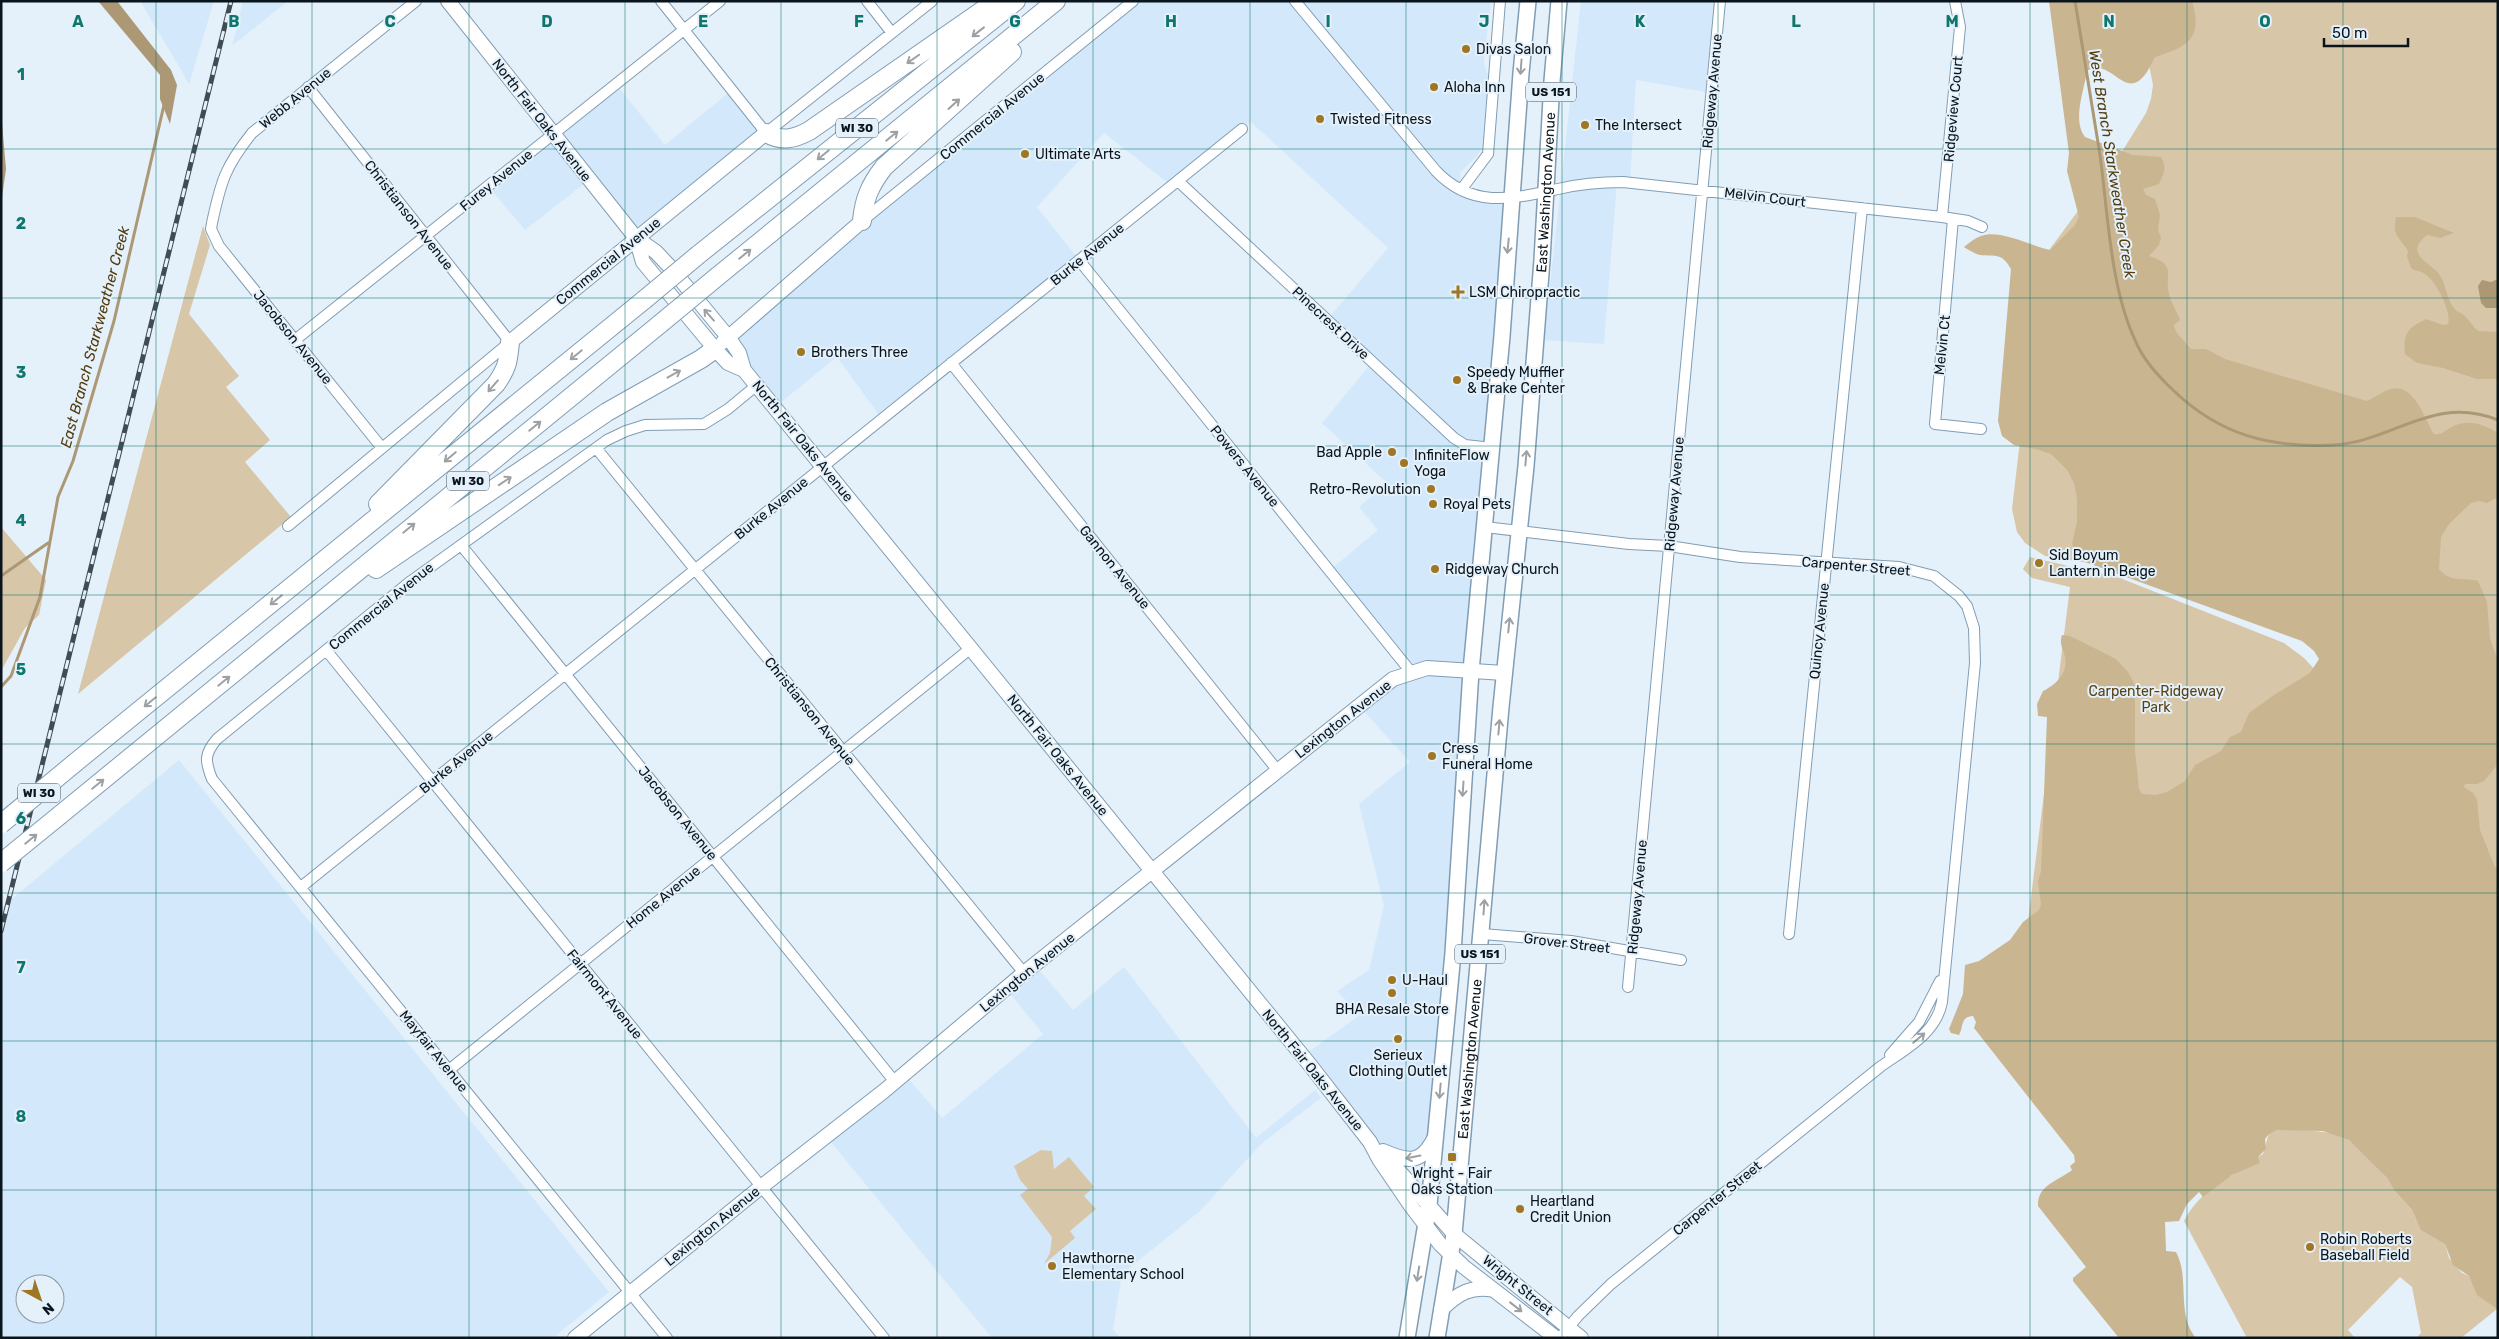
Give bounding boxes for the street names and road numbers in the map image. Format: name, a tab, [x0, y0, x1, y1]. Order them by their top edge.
street label: Ridgeway Avenue	[1699, 33, 1726, 149]
street label: North Fair Oaks Avenue	[488, 55, 595, 185]
street label: Ridgeview Court	[1940, 55, 1967, 163]
street label: Webb Avenue	[256, 64, 335, 133]
street label: Commercial Avenue	[937, 69, 1048, 164]
road number: US 151	[1526, 82, 1576, 101]
street label: East Washington Avenue	[1533, 112, 1559, 273]
road number: WI 30	[836, 119, 878, 138]
street label: Furey Avenue	[457, 146, 536, 215]
street label: Christianson Avenue	[360, 157, 457, 274]
street label: Melvin Court	[1723, 184, 1807, 211]
street label: Commercial Avenue	[553, 214, 664, 309]
street label: Burke Avenue	[1047, 219, 1128, 289]
street label: Pinecrest Drive	[1289, 283, 1373, 364]
street label: Jacobson Avenue	[249, 287, 336, 388]
street label: Melvin Ct	[1931, 314, 1954, 376]
street label: North Fair Oaks Avenue	[748, 377, 857, 506]
street label: Powers Avenue	[1206, 422, 1283, 511]
street label: Ridgeway Avenue	[1661, 436, 1688, 552]
road number: WI 30	[447, 472, 489, 491]
street label: Burke Avenue	[731, 473, 812, 543]
street label: Gannon Avenue	[1076, 522, 1154, 613]
street label: Carpenter Street	[1801, 553, 1912, 580]
street label: Commercial Avenue	[326, 559, 437, 654]
street label: Quincy Avenue	[1806, 582, 1833, 680]
street label: Christianson Avenue	[761, 654, 859, 769]
street label: Lexington Avenue	[1292, 676, 1395, 762]
street label: North Fair Oaks Avenue	[1003, 691, 1112, 820]
street label: Burke Avenue	[416, 727, 497, 797]
street label: Jacobson Avenue	[634, 763, 721, 864]
road number: WI 30	[18, 784, 60, 802]
street label: Ridgeway Avenue	[1624, 839, 1651, 955]
street label: Home Avenue	[623, 862, 704, 932]
street label: Lexington Avenue	[976, 929, 1078, 1016]
street label: Grover Street	[1523, 930, 1612, 957]
road number: US 151	[1455, 944, 1505, 964]
street label: Fairmont Avenue	[563, 946, 646, 1043]
street label: East Washington Avenue	[1454, 978, 1486, 1140]
street label: North Fair Oaks Avenue	[1258, 1006, 1367, 1135]
street label: Mayfair Avenue	[396, 1007, 472, 1096]
street label: Carpenter Street	[1670, 1157, 1765, 1239]
street label: Lexington Avenue	[661, 1183, 763, 1270]
street label: Wright Street	[1479, 1252, 1557, 1319]

